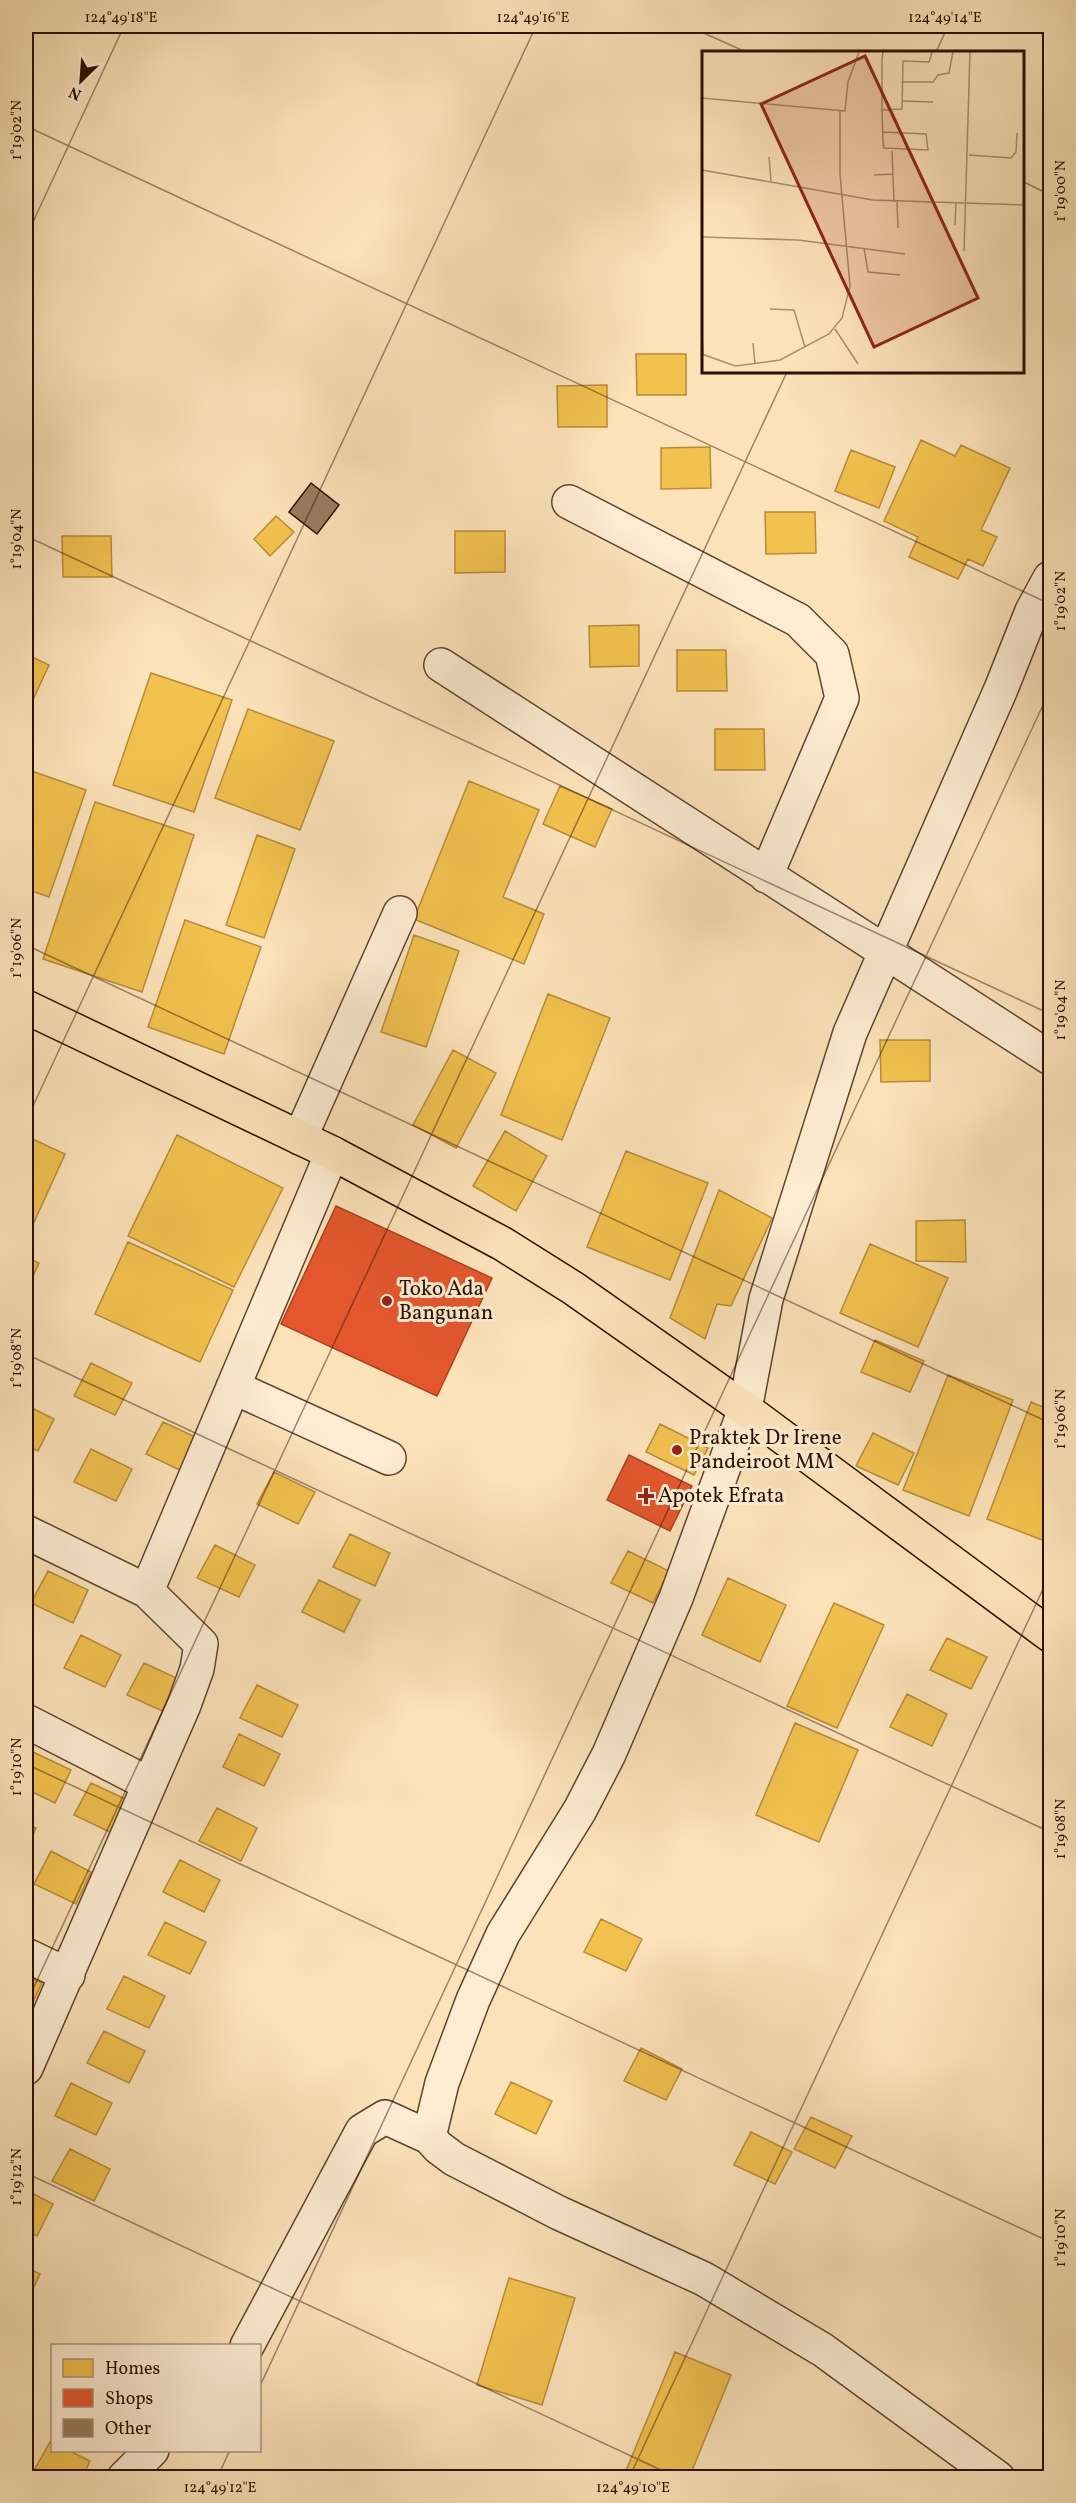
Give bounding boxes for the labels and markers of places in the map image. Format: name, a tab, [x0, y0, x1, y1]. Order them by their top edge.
place label: Toko Ada Bangunan	[399, 1275, 493, 1328]
marker: Toko Ada Bangunan	[380, 1294, 394, 1308]
place label: Praktek Dr Irene Pandeiroot MM	[689, 1424, 842, 1477]
marker: Praktek Dr Irene Pandeiroot MM	[670, 1443, 684, 1457]
place label: Apotek Efrata	[658, 1482, 784, 1511]
marker: Apotek Efrata	[639, 1489, 653, 1503]

